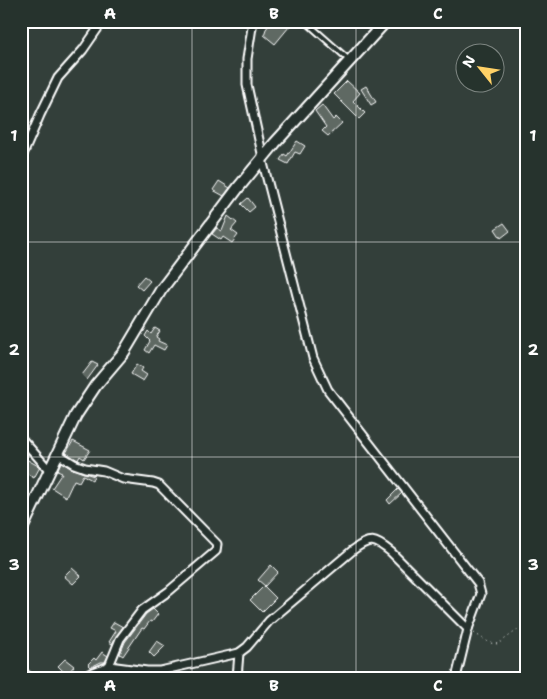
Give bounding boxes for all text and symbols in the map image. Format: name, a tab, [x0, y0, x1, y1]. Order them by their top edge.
text: A	[104, 3, 116, 24]
text: B	[269, 3, 279, 24]
text: C	[433, 3, 443, 24]
north arrow	[454, 42, 504, 92]
text: N	[458, 52, 479, 71]
text: 1	[10, 125, 18, 146]
text: 1	[529, 125, 537, 146]
text: 2	[8, 339, 20, 360]
text: 2	[527, 339, 539, 360]
text: 3	[8, 554, 20, 575]
text: 3	[527, 554, 539, 575]
text: A	[104, 675, 116, 696]
text: B	[269, 675, 279, 696]
text: C	[433, 675, 443, 696]

